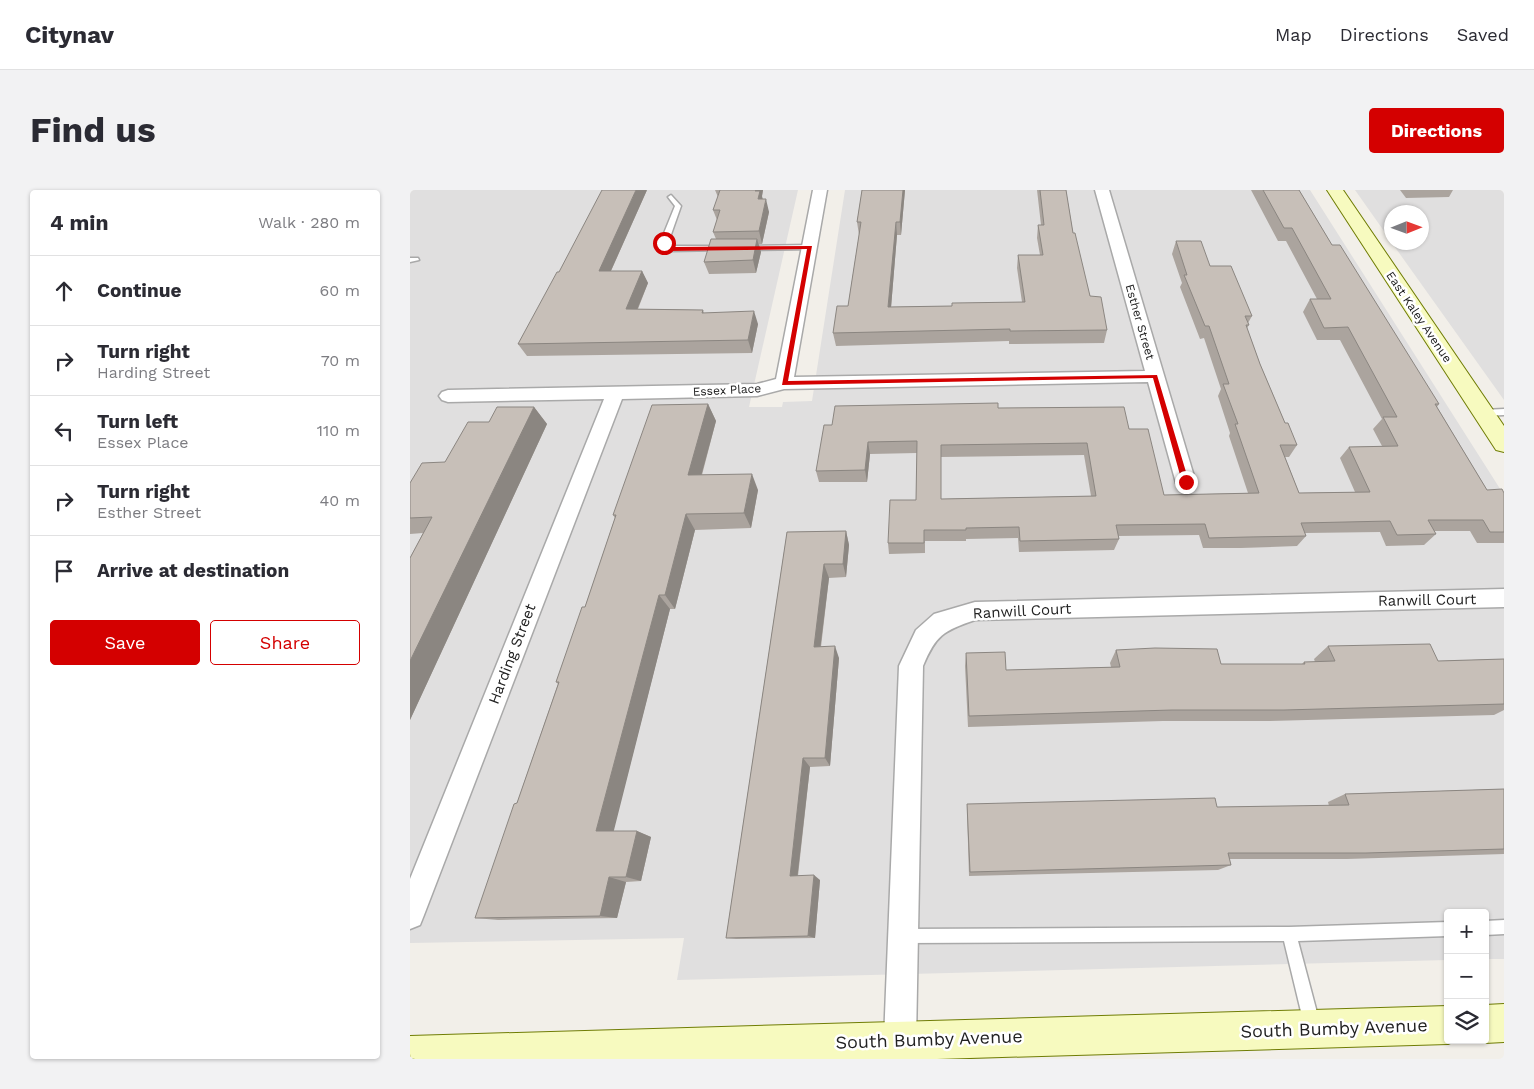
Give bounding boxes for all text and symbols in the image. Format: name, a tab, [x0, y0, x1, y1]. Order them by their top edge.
text: Citynav	[25, 21, 114, 49]
text: Map	[1275, 24, 1312, 45]
text: Directions	[1340, 24, 1429, 45]
text: Saved	[1457, 24, 1509, 45]
button: Directions	[1369, 108, 1504, 153]
text: Find us	[30, 109, 156, 151]
north arrow	[1384, 205, 1429, 250]
text: 4 min	[50, 210, 108, 235]
text: Walk · 280 m	[258, 213, 360, 232]
route start	[653, 232, 676, 255]
street label: East Kaley Avenue	[1383, 269, 1455, 365]
icon: ahead	[50, 277, 78, 305]
text: Continue	[97, 279, 181, 302]
text: 60 m	[320, 281, 360, 300]
street label: Esther Street	[1122, 282, 1158, 362]
text: Turn right	[97, 340, 190, 363]
icon: right	[50, 347, 78, 375]
text: 70 m	[321, 351, 360, 370]
text: Harding Street	[97, 363, 210, 382]
street label: Essex Place	[692, 381, 762, 399]
text: Turn left	[97, 410, 178, 433]
icon: left	[50, 417, 78, 445]
text: 110 m	[317, 421, 360, 440]
text: Essex Place	[97, 433, 189, 452]
route end	[1175, 471, 1198, 494]
text: Turn right	[97, 480, 190, 503]
icon: right	[50, 487, 78, 515]
text: 40 m	[320, 491, 360, 510]
text: Esther Street	[97, 503, 201, 522]
icon: arrive	[50, 557, 78, 585]
text: Arrive at destination	[97, 559, 289, 582]
street label: Ranwill Court	[1378, 590, 1477, 610]
street label: Ranwill Court	[972, 599, 1072, 623]
street label: Harding Street	[485, 601, 540, 707]
button: Save	[50, 620, 200, 665]
button: Share	[210, 620, 360, 665]
map controls	[1444, 909, 1489, 1044]
button: +	[1444, 909, 1489, 954]
button: −	[1444, 954, 1489, 999]
button: layers	[1444, 999, 1489, 1044]
street label: South Bumby Avenue	[1240, 1014, 1428, 1042]
street label: South Bumby Avenue	[835, 1025, 1023, 1053]

